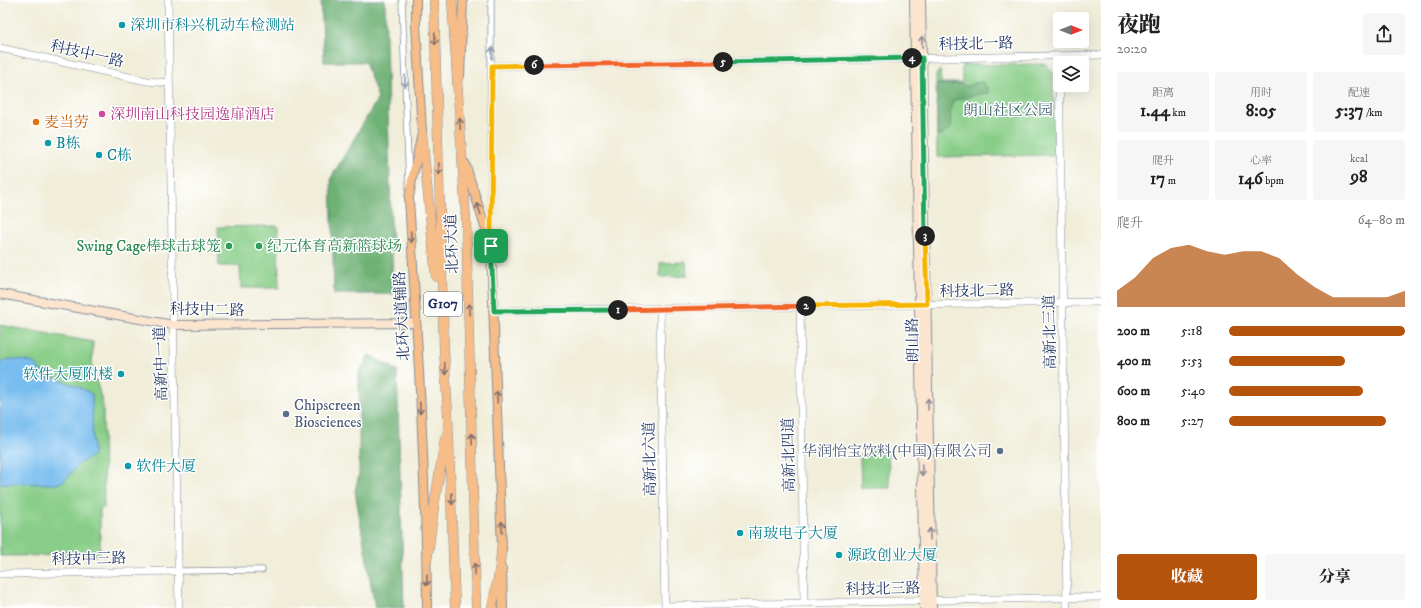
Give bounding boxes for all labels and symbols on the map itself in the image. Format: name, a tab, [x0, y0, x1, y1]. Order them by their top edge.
north arrow	[1053, 12, 1089, 48]
place label: 深圳市科兴机动车检测站	[130, 16, 295, 35]
marker: 深圳市科兴机动车检测站	[117, 20, 127, 30]
one-way arrow	[431, 32, 439, 45]
street label: 科技北一路	[938, 34, 1014, 54]
street label: 科技中一路	[48, 36, 126, 72]
one-way arrow	[918, 36, 926, 49]
one-way arrow	[488, 47, 496, 60]
pin: 4	[902, 48, 922, 68]
pin: 5	[713, 52, 733, 72]
pin: 6	[524, 55, 544, 75]
one-way arrow	[401, 74, 409, 87]
park label: 朗山社区公园	[963, 101, 1053, 120]
place label: 深圳南山科技园逸扉酒店	[110, 105, 275, 124]
marker: 深圳南山科技园逸扉酒店	[97, 109, 107, 119]
place label: 麦当劳	[44, 113, 89, 132]
marker: 麦当劳	[31, 117, 41, 127]
one-way arrow	[456, 118, 464, 131]
place label: B栋	[56, 134, 81, 153]
marker: B栋	[43, 138, 53, 148]
place label: C栋	[107, 146, 132, 165]
marker: C栋	[94, 150, 104, 160]
one-way arrow	[435, 162, 443, 175]
one-way arrow	[475, 203, 482, 216]
street label: 北环大道	[441, 214, 463, 274]
pin: 3	[915, 226, 935, 246]
pin	[474, 229, 508, 263]
one-way arrow	[408, 230, 415, 243]
place label: Swing Cage棒球击球笼	[77, 237, 221, 256]
place label: 纪元体育高新篮球场	[267, 237, 402, 256]
marker: Swing Cage棒球击球笼	[224, 241, 234, 251]
marker: 纪元体育高新篮球场	[254, 241, 264, 251]
street label: 北环大道辅路	[390, 271, 414, 361]
street label: 科技北二路	[939, 281, 1015, 301]
road number: G107	[424, 292, 462, 316]
street label: 高新北三道	[1040, 294, 1060, 370]
pin: 2	[796, 296, 816, 316]
street label: 科技中二路	[169, 300, 245, 320]
pin: 1	[608, 300, 628, 320]
one-way arrow	[465, 303, 472, 316]
street label: 朗山路	[903, 317, 923, 363]
street label: 高新中一道	[150, 326, 172, 402]
one-way arrow	[442, 362, 449, 375]
place label: 软件大厦附楼	[23, 365, 113, 384]
marker: 软件大厦附楼	[116, 369, 126, 379]
one-way arrow	[493, 391, 501, 404]
place label: Chipscreen Biosciences	[294, 396, 362, 432]
one-way arrow	[924, 398, 932, 411]
one-way arrow	[416, 401, 424, 414]
marker: Chipscreen Biosciences	[281, 409, 291, 419]
street label: 高新北四道	[779, 417, 799, 493]
street label: 高新北六道	[640, 421, 660, 497]
one-way arrow	[468, 433, 476, 446]
place label: 华润怡宝饮料(中国)有限公司	[802, 442, 992, 461]
marker: 华润怡宝饮料(中国)有限公司	[995, 446, 1005, 456]
place label: 软件大厦	[136, 457, 196, 476]
marker: 软件大厦	[123, 461, 133, 471]
one-way arrow	[918, 463, 926, 476]
one-way arrow	[448, 492, 455, 505]
one-way arrow	[498, 521, 505, 534]
place label: 南玻电子大厦	[748, 524, 838, 543]
marker: 南玻电子大厦	[735, 528, 745, 538]
one-way arrow	[927, 528, 934, 541]
place label: 源政创业大厦	[847, 546, 937, 565]
street label: 科技中三路	[51, 549, 127, 569]
marker: 源政创业大厦	[834, 550, 844, 560]
one-way arrow	[471, 563, 479, 576]
one-way arrow	[423, 573, 431, 586]
street label: 科技北三路	[845, 579, 921, 599]

